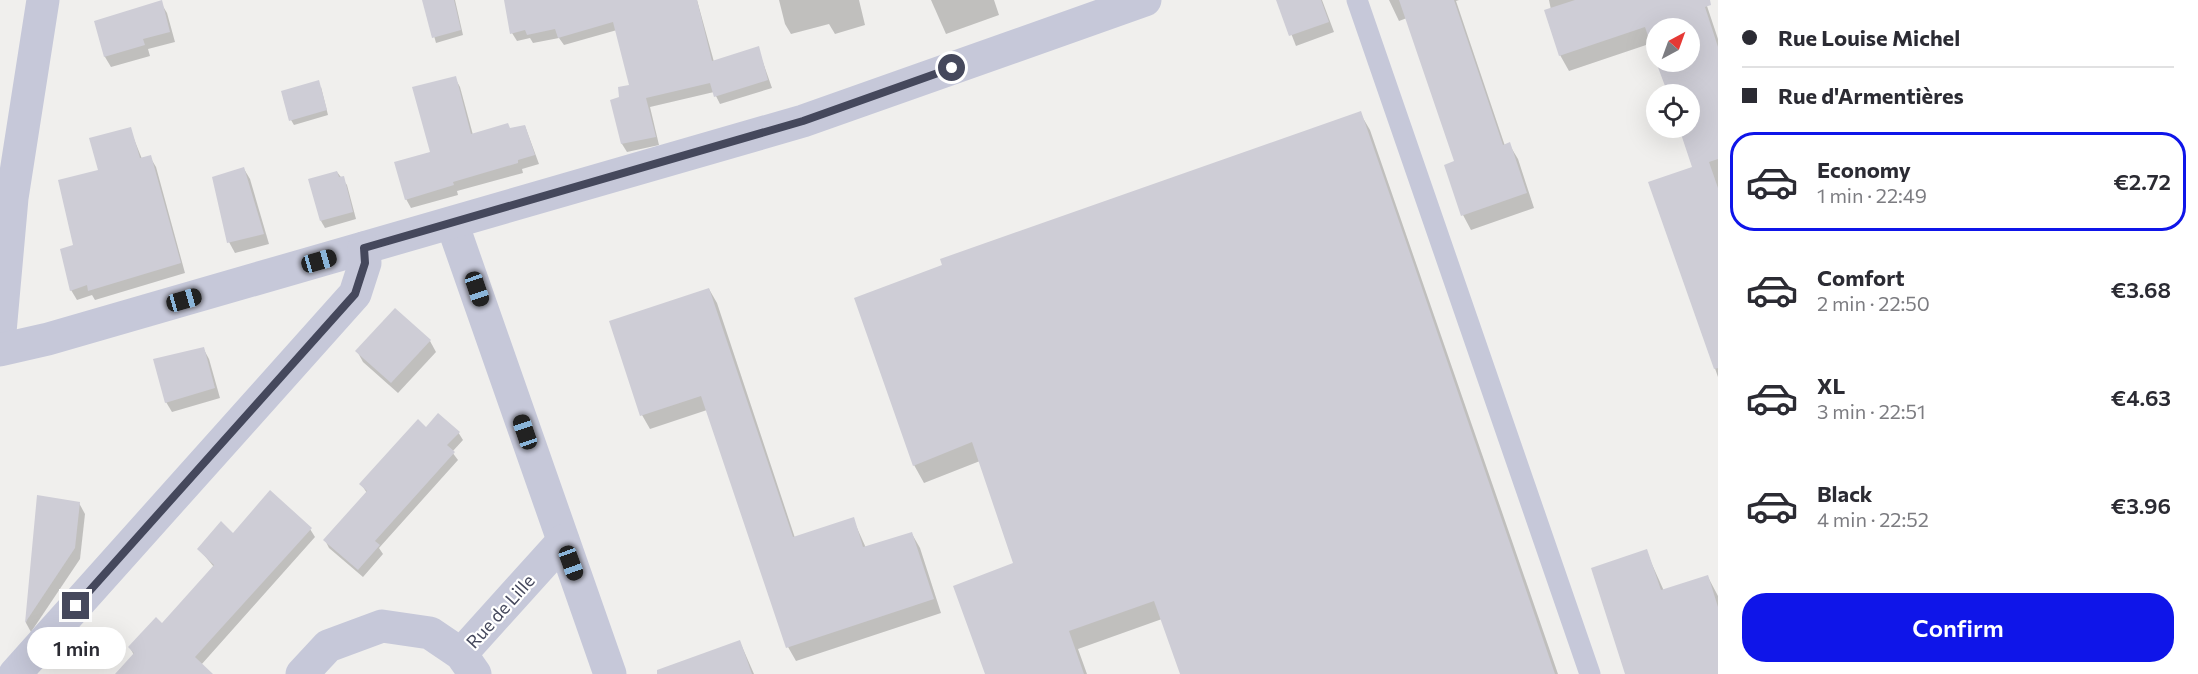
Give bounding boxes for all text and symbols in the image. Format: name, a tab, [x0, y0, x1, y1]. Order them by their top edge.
north arrow	[1646, 18, 1700, 72]
map controls	[1646, 18, 1700, 138]
text: Rue Louise Michel	[1778, 24, 1960, 51]
route start	[938, 54, 965, 81]
text: Rue d'Armentières	[1778, 82, 1964, 109]
button: locate	[1646, 84, 1700, 138]
icon: car	[1745, 155, 1799, 209]
text: Economy	[1817, 156, 1911, 183]
text: €2.72	[2113, 168, 2171, 195]
text: 1 min · 22:49	[1817, 183, 1927, 207]
car	[299, 247, 339, 275]
icon: car	[1745, 263, 1799, 317]
text: Comfort	[1817, 264, 1905, 291]
car	[463, 269, 491, 309]
text: €3.68	[2111, 276, 2171, 303]
car	[164, 286, 204, 314]
text: 2 min · 22:50	[1817, 291, 1930, 315]
icon: car	[1745, 371, 1799, 425]
text: XL	[1817, 372, 1845, 399]
text: €4.63	[2111, 384, 2171, 411]
text: 3 min · 22:51	[1817, 399, 1926, 423]
car	[511, 412, 539, 452]
icon: car	[1745, 479, 1799, 533]
text: Black	[1817, 480, 1872, 507]
text: €3.96	[2111, 492, 2171, 519]
text: 4 min · 22:52	[1817, 507, 1929, 531]
car	[556, 543, 586, 583]
street label: Rue de Lille	[461, 570, 539, 652]
route end	[62, 592, 89, 619]
button: Confirm	[1742, 593, 2174, 662]
callout: 1 min	[26, 627, 125, 669]
text: 1 min	[53, 636, 100, 660]

